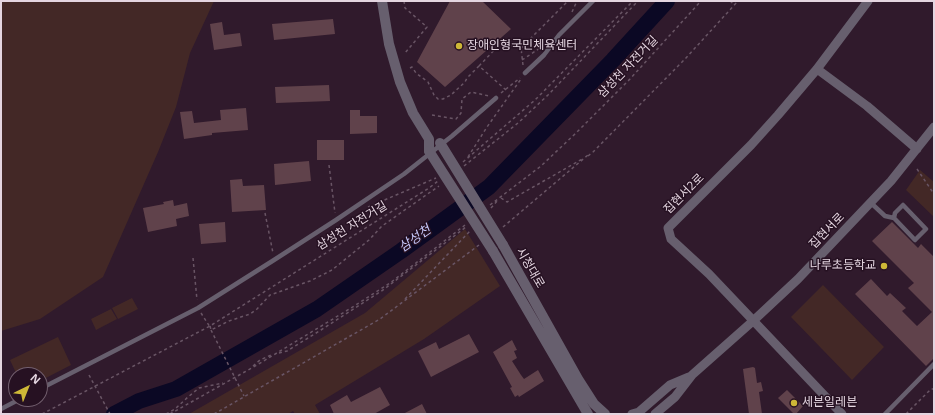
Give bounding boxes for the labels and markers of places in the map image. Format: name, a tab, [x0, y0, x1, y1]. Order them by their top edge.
place label: 장애인형국민체육센터	[467, 39, 577, 53]
marker: 장애인형국민체육센터	[454, 41, 464, 51]
place label: 나루초등학교	[810, 259, 876, 273]
marker: 나루초등학교	[879, 261, 889, 271]
place label: 세븐일레븐	[802, 396, 857, 410]
marker: 세븐일레븐	[789, 398, 799, 408]

